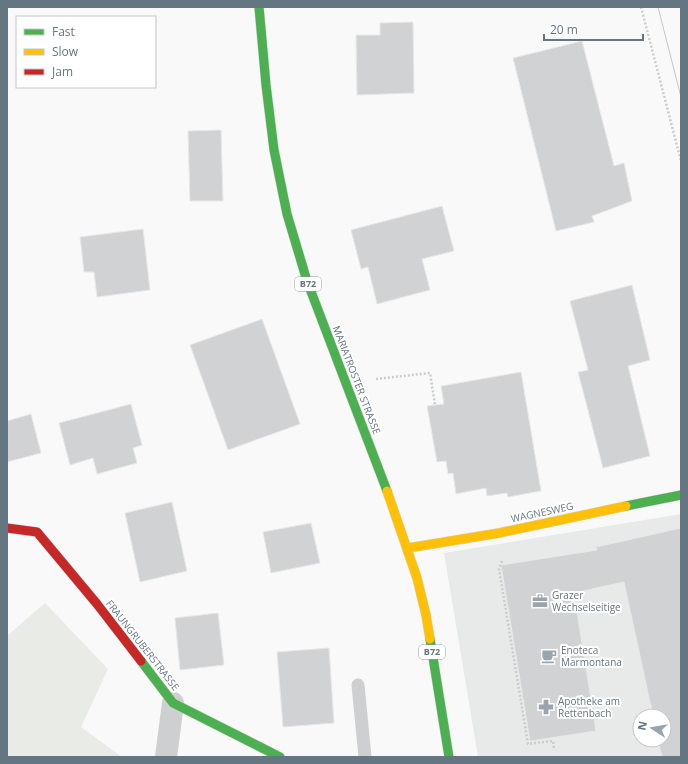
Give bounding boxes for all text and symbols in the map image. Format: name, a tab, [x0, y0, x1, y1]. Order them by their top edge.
legend	[16, 16, 156, 88]
scale bar	[544, 16, 643, 42]
text: 20 m	[550, 21, 578, 38]
text: Fast	[52, 23, 75, 40]
text: Slow	[52, 43, 79, 60]
text: Jam	[51, 63, 73, 80]
road number: B72	[295, 277, 321, 291]
street label: MARIATROSTER STRASSE	[330, 324, 384, 436]
street label: WAGNESWEG	[510, 499, 574, 525]
place label: Grazer Wechselseitige	[552, 588, 621, 614]
office icon: Grazer Wechselseitige	[531, 592, 549, 610]
street label: FRAUNGRUBERSTRASSE	[103, 597, 183, 693]
place label: Enoteca Marmontana	[561, 643, 622, 669]
road number: B72	[419, 645, 445, 659]
cafe icon: Enoteca Marmontana	[540, 647, 558, 665]
place label: Apotheke am Rettenbach	[558, 694, 620, 720]
pharmacy icon: Apotheke am Rettenbach	[537, 698, 555, 716]
north arrow	[632, 708, 672, 748]
text: N	[633, 720, 650, 732]

